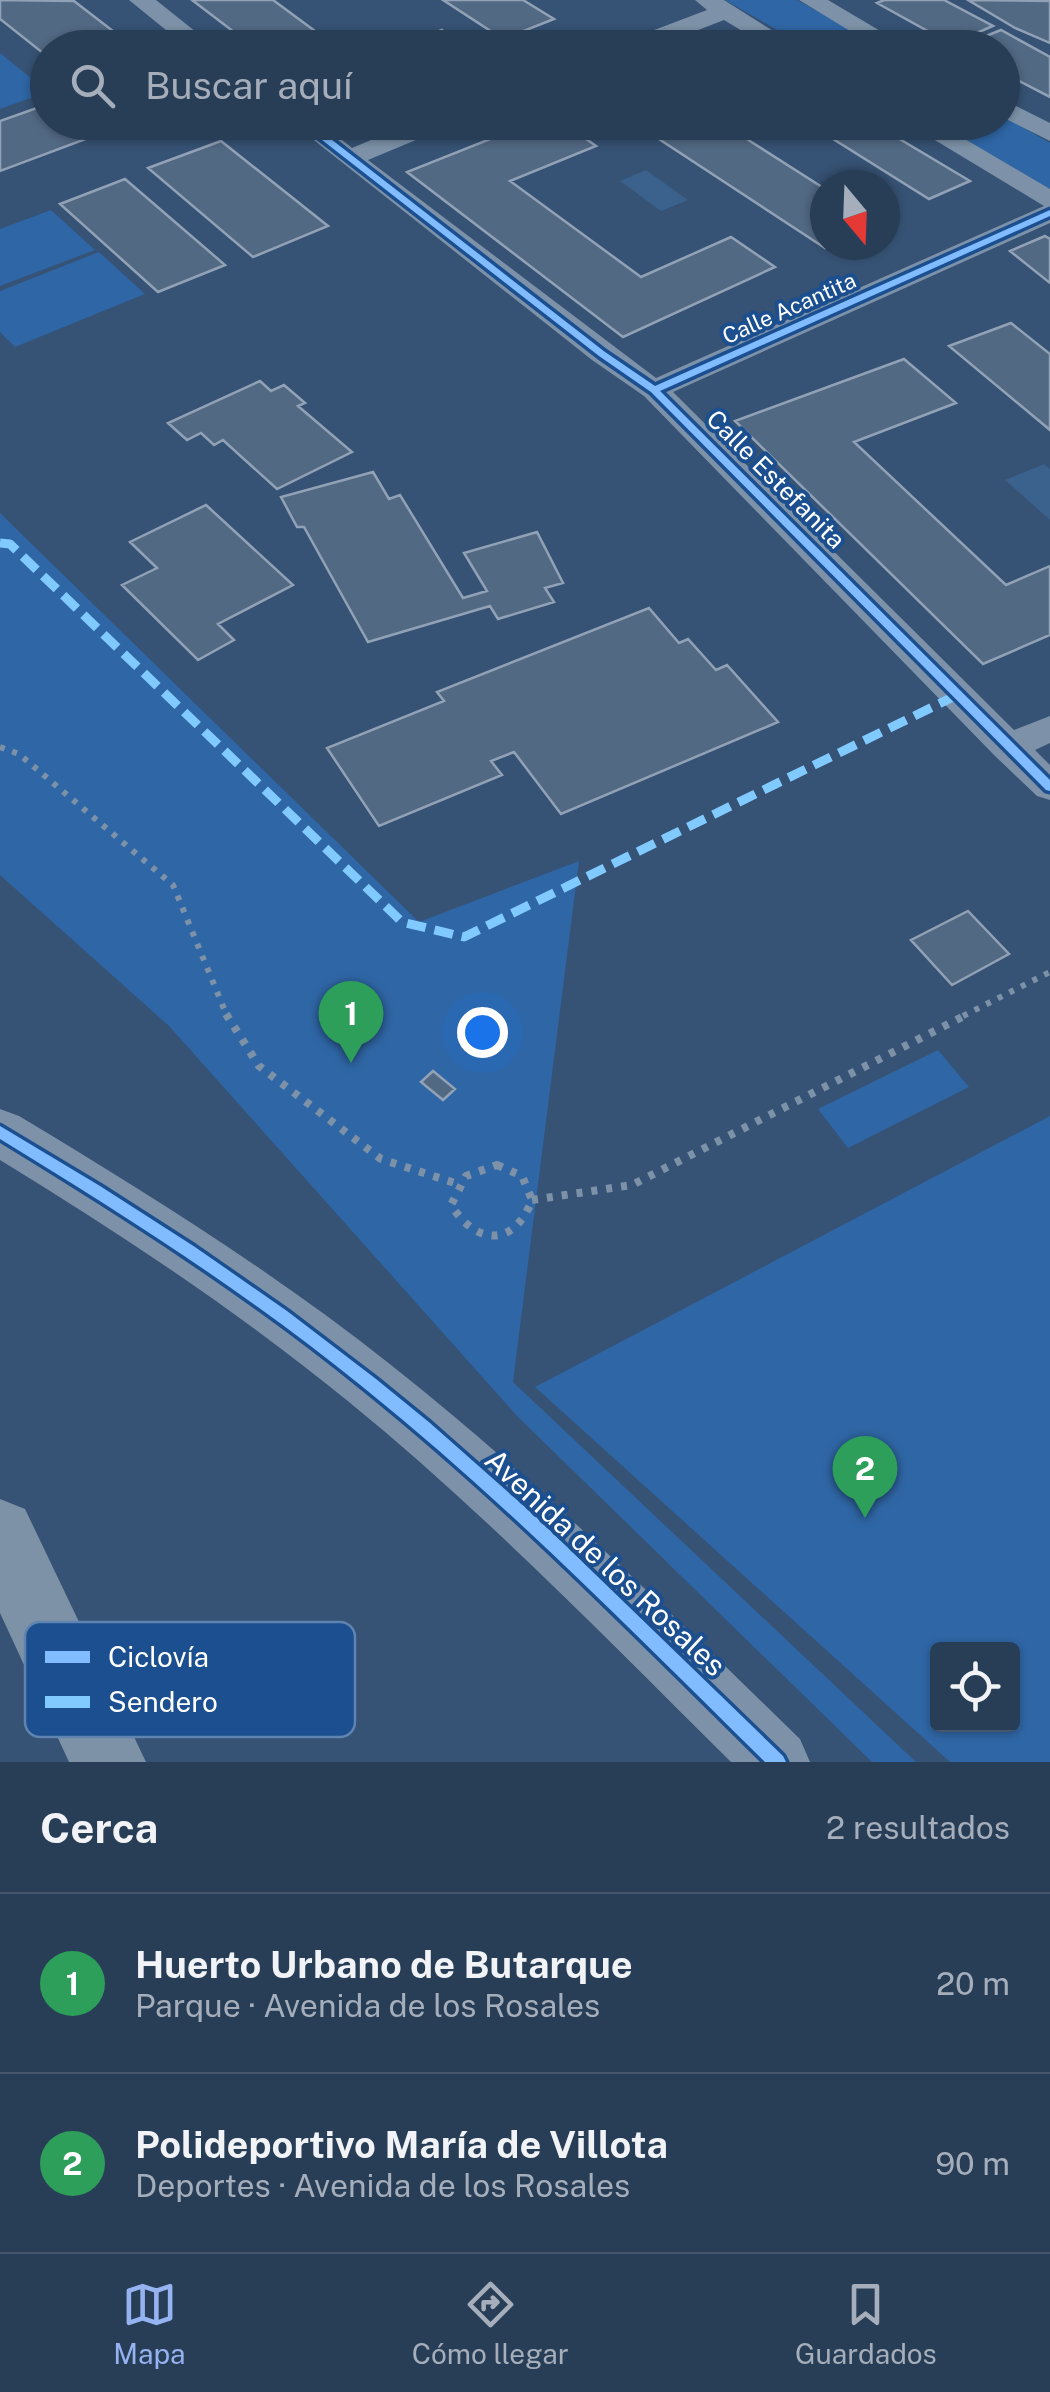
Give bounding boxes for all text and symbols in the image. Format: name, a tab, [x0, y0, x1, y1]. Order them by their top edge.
search box	[30, 30, 1020, 140]
icon: search	[65, 58, 120, 113]
text: Buscar aquí	[145, 63, 352, 108]
north arrow	[810, 170, 900, 260]
street label: Calle Acantita	[718, 267, 860, 349]
street label: Calle Estefanita	[700, 403, 852, 555]
pin: 1	[318, 980, 384, 1063]
your location	[457, 1007, 508, 1058]
pin: 2	[832, 1436, 898, 1518]
street label: Avenida de los Rosales	[478, 1441, 733, 1683]
legend	[25, 1622, 355, 1737]
text: Ciclovía	[108, 1640, 209, 1673]
map controls	[930, 1642, 1020, 1732]
button: locate	[930, 1642, 1020, 1732]
text: Sendero	[108, 1685, 218, 1718]
text: Cerca	[40, 1803, 158, 1852]
text: 2 resultados	[826, 1809, 1010, 1846]
text: Huerto Urbano de Butarque	[135, 1942, 633, 1987]
text: 1	[66, 1965, 79, 2002]
text: 20 m	[936, 1965, 1010, 2002]
text: Parque · Avenida de los Rosales	[135, 1987, 600, 2024]
text: Polideportivo María de Villota	[135, 2122, 668, 2167]
text: 2	[62, 2145, 83, 2182]
text: 90 m	[935, 2145, 1010, 2182]
text: Deportes · Avenida de los Rosales	[135, 2167, 630, 2204]
tab: Mapa	[113, 2277, 185, 2370]
tab: Cómo llegar	[412, 2277, 569, 2370]
tab: Guardados	[795, 2277, 937, 2370]

